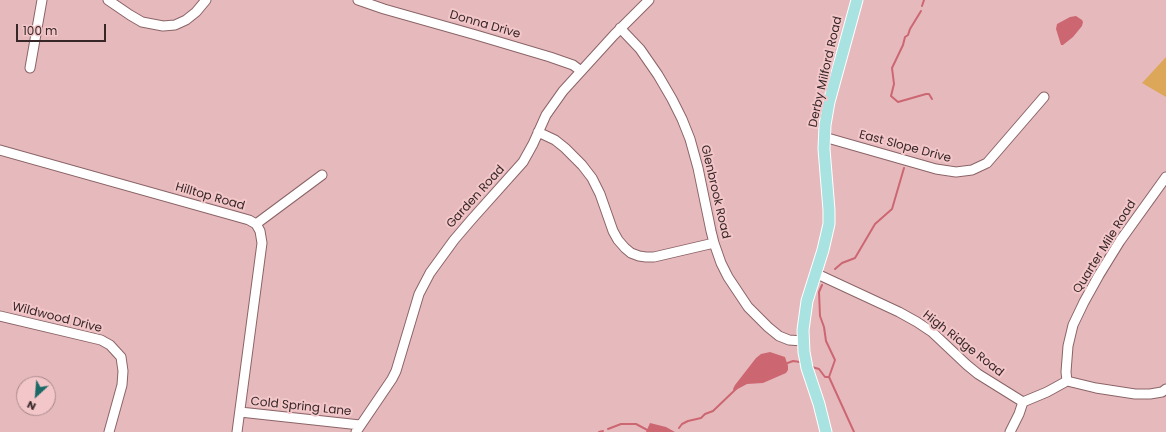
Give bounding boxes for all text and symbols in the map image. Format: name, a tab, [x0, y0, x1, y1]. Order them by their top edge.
street label: Donna Drive	[448, 8, 522, 42]
street label: Derby Milford Road	[806, 15, 846, 129]
scale bar	[18, 16, 108, 42]
text: 100 m	[23, 22, 57, 39]
street label: East Slope Drive	[857, 128, 953, 166]
street label: Glenbrook Road	[697, 144, 733, 240]
street label: Garden Road	[444, 163, 508, 231]
street label: Hilltop Road	[174, 180, 246, 214]
street label: Quarter Mile Road	[1070, 198, 1140, 296]
street label: Wildwood Drive	[10, 300, 104, 336]
street label: High Ridge Road	[920, 308, 1006, 380]
north arrow	[16, 376, 56, 416]
street label: Cold Spring Lane	[250, 395, 352, 419]
text: N	[24, 397, 38, 415]

